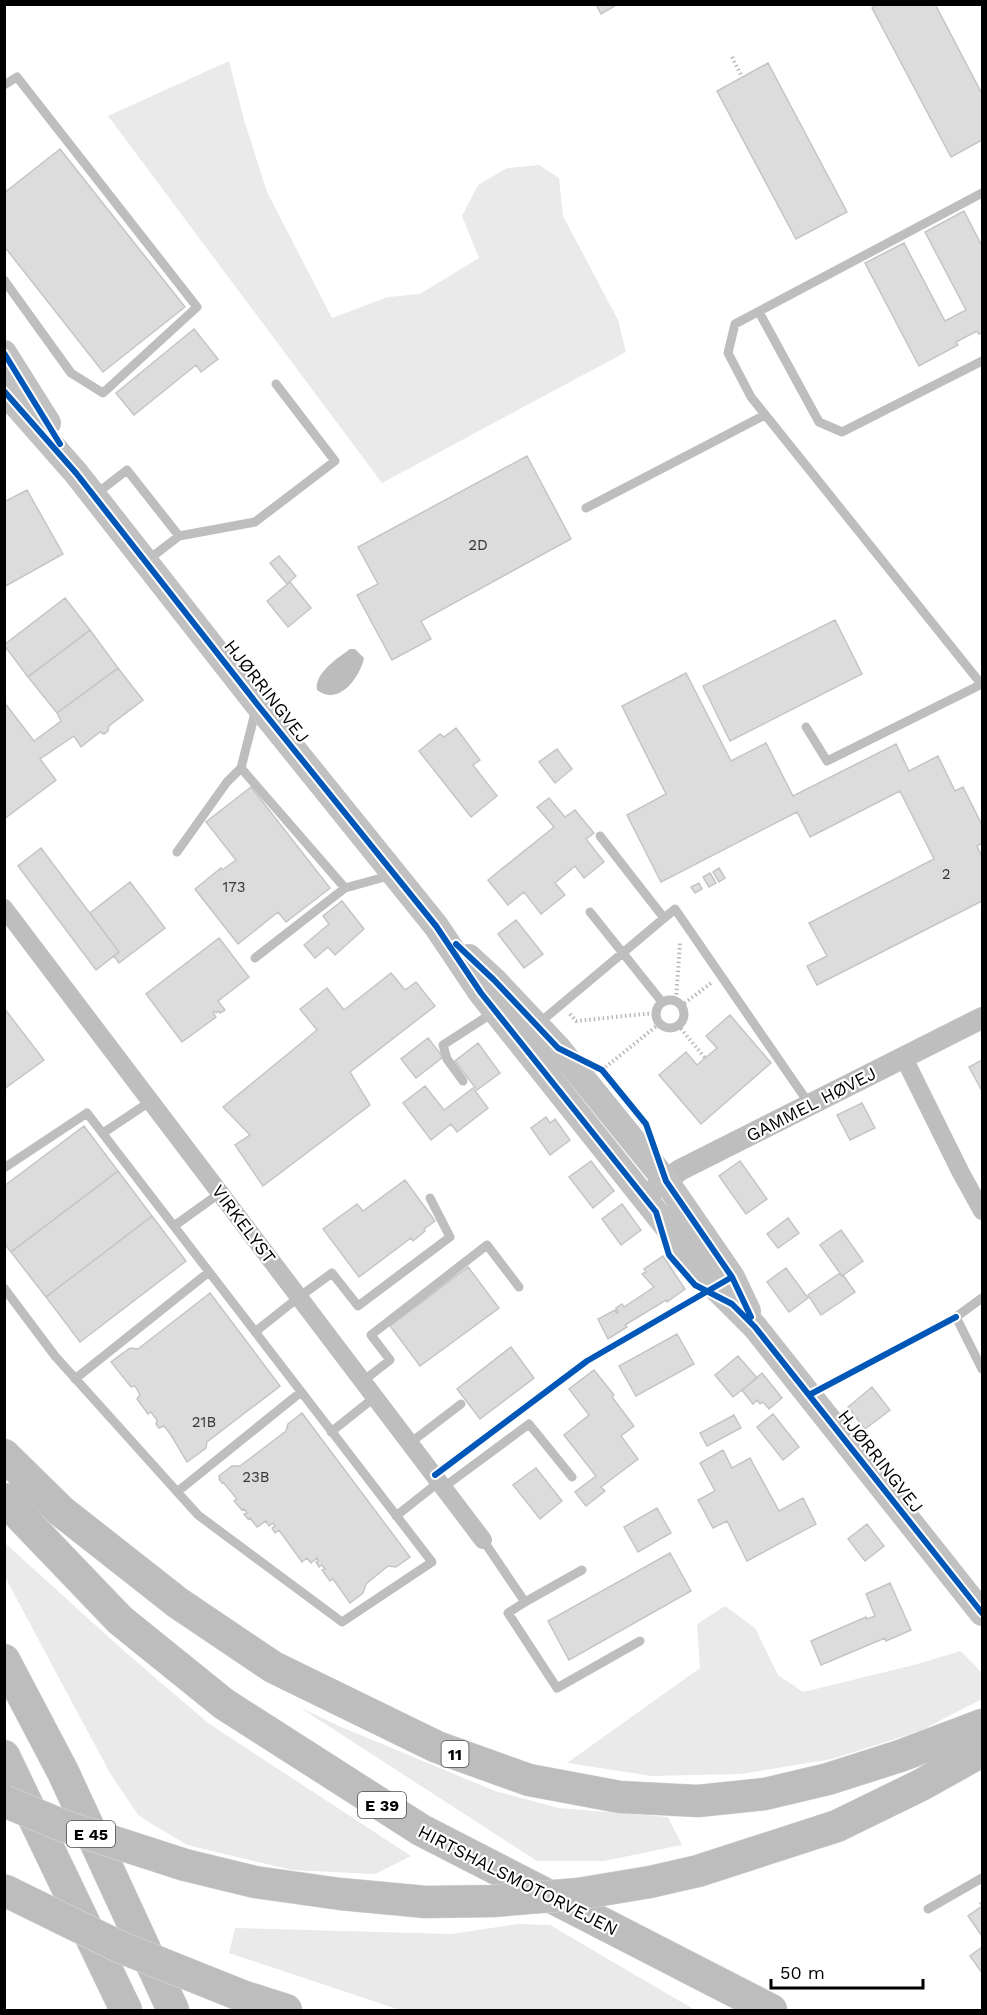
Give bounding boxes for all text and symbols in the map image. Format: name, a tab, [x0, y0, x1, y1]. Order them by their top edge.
house number: 2D	[468, 536, 488, 554]
street label: HJØRRINGVEJ	[220, 635, 314, 747]
house number: 2	[942, 865, 950, 883]
house number: 173	[222, 878, 246, 896]
street label: GAMMEL HØVEJ	[742, 1062, 880, 1146]
street label: VIRKELYST	[208, 1181, 280, 1267]
street label: HJØRRINGVEJ	[834, 1405, 928, 1517]
house number: 21B	[192, 1413, 216, 1431]
house number: 23B	[242, 1468, 270, 1486]
road number: 11	[442, 1741, 468, 1767]
road number: E 39	[358, 1792, 406, 1818]
street label: HIRTSHALSMOTORVEJEN	[415, 1820, 621, 1940]
road number: E 45	[67, 1821, 115, 1847]
scale bar	[771, 1952, 922, 1990]
text: 50 m	[780, 1962, 825, 1983]

